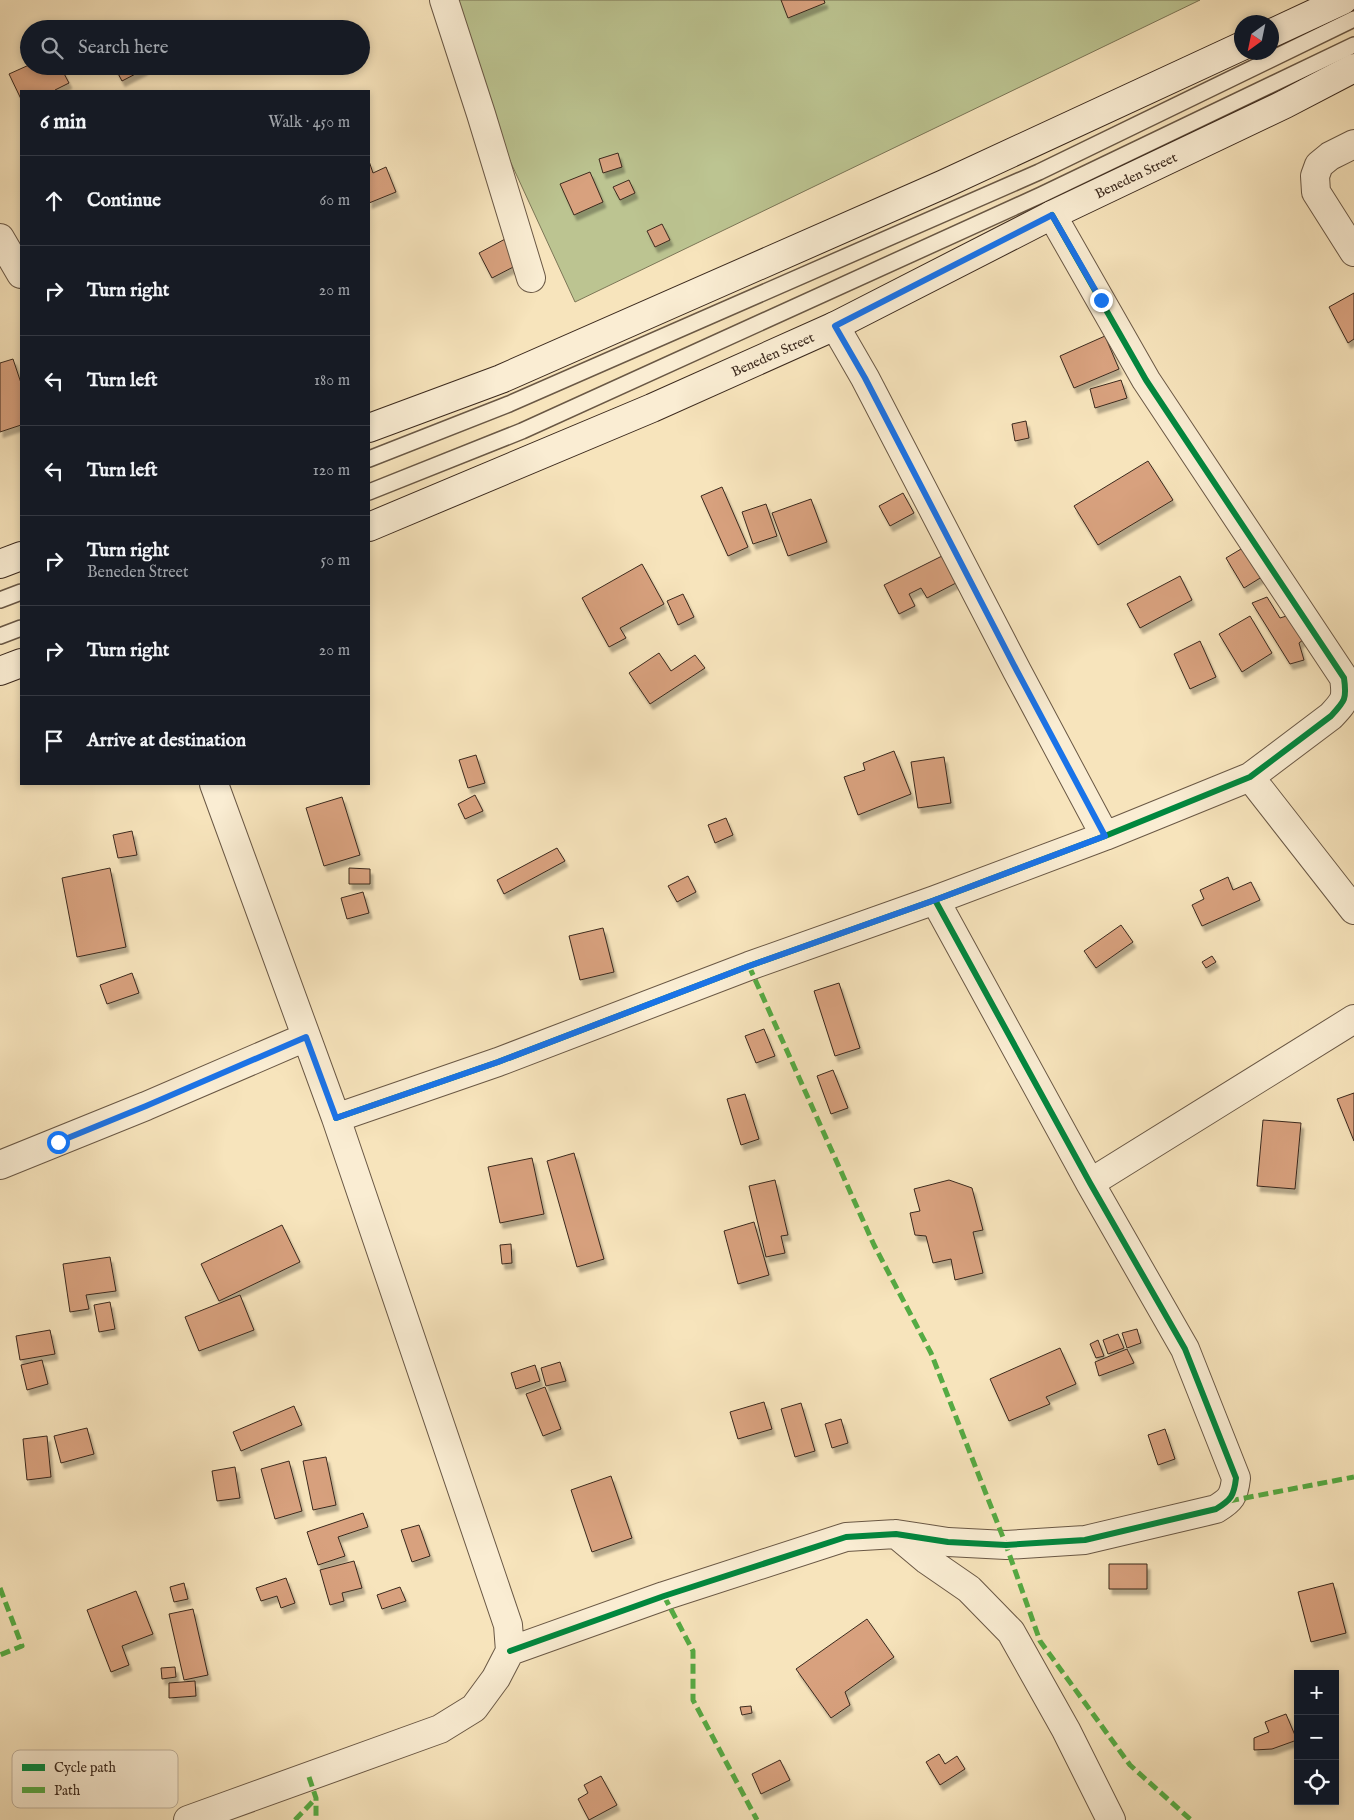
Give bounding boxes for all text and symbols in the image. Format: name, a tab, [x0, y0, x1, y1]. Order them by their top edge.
north arrow	[1234, 15, 1279, 60]
search box	[20, 20, 370, 75]
icon: search	[38, 34, 66, 62]
text: Search here	[78, 36, 169, 60]
text: 6 min	[40, 109, 86, 136]
text: Walk · 450 m	[268, 113, 350, 133]
street label: Beneden Street	[1092, 149, 1180, 203]
icon: ahead	[40, 187, 68, 215]
text: Continue	[87, 189, 161, 213]
text: 60 m	[320, 191, 350, 211]
icon: right	[40, 277, 68, 305]
text: Turn right	[87, 279, 169, 303]
text: 20 m	[319, 281, 350, 301]
route end	[1090, 289, 1113, 312]
street label: Beneden Street	[729, 328, 817, 381]
icon: left	[40, 367, 68, 395]
text: Turn left	[87, 369, 158, 393]
text: 180 m	[314, 371, 350, 391]
icon: left	[40, 457, 68, 485]
text: Turn left	[87, 459, 158, 483]
text: 120 m	[313, 461, 350, 481]
text: Turn right	[87, 539, 169, 563]
icon: right	[40, 547, 68, 575]
text: 50 m	[321, 551, 350, 571]
text: Beneden Street	[87, 563, 188, 583]
icon: right	[40, 637, 68, 665]
text: Turn right	[87, 639, 169, 663]
text: 20 m	[319, 641, 350, 661]
icon: arrive	[40, 727, 68, 755]
text: Arrive at destination	[87, 729, 246, 753]
route start	[47, 1131, 70, 1154]
map controls	[1294, 1670, 1339, 1805]
button: +	[1294, 1670, 1339, 1715]
button: −	[1294, 1715, 1339, 1760]
legend	[12, 1750, 178, 1808]
text: Cycle path	[54, 1759, 116, 1777]
button: locate	[1294, 1760, 1339, 1805]
text: Path	[54, 1782, 81, 1800]

